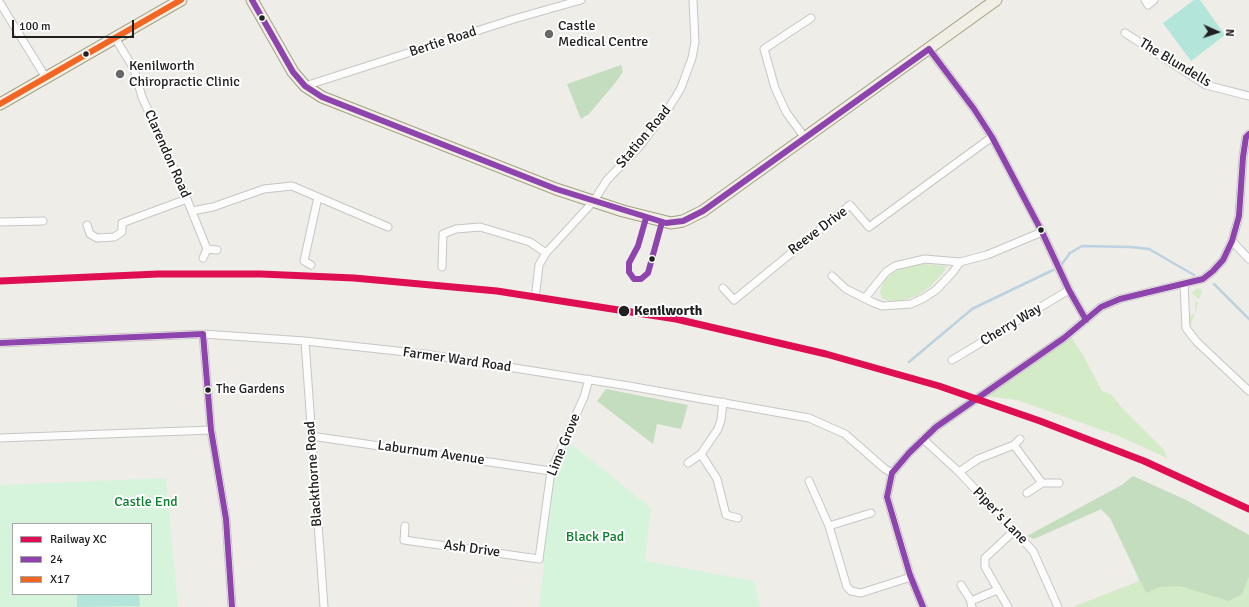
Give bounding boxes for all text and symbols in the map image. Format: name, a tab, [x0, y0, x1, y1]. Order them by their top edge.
scale bar	[14, 12, 136, 38]
north arrow	[1197, 12, 1237, 52]
unlabelled marker	[257, 13, 267, 23]
place label: Castle Medical Centre	[558, 18, 648, 50]
text: 100 m	[19, 19, 51, 34]
street label: Bertie Road	[407, 23, 479, 61]
marker: Castle Medical Centre	[543, 28, 555, 40]
text: N	[1223, 28, 1236, 37]
street label: The Blundells	[1136, 35, 1214, 91]
unlabelled marker	[81, 49, 91, 59]
place label: Kenilworth Chiropractic Clinic	[129, 58, 240, 90]
marker: Kenilworth Chiropractic Clinic	[114, 68, 126, 80]
street label: Station Road	[613, 102, 675, 172]
street label: Clarendon Road	[140, 107, 194, 201]
street label: Reeve Drive	[785, 203, 851, 259]
unlabelled marker	[1036, 225, 1046, 235]
unlabelled marker	[647, 254, 657, 264]
street label: Cherry Way	[977, 300, 1045, 350]
place label: Kenilworth	[634, 303, 702, 319]
marker: Kenilworth	[617, 304, 631, 318]
street label: Farmer Ward Road	[402, 344, 512, 376]
place label: The Gardens	[216, 382, 285, 398]
marker: The Gardens	[203, 385, 213, 395]
street label: Lime Grove	[544, 411, 584, 479]
street label: Blackthorne Road	[302, 421, 326, 527]
street label: Laburnum Avenue	[376, 437, 486, 469]
street label: Piper's Lane	[969, 484, 1031, 548]
park label: Castle End	[114, 494, 178, 510]
legend	[12, 523, 152, 595]
park label: Black Pad	[566, 529, 624, 545]
text: Railway XC	[50, 532, 107, 547]
street label: Ash Drive	[443, 537, 501, 561]
text: 24	[50, 552, 63, 567]
text: X17	[50, 572, 70, 587]

